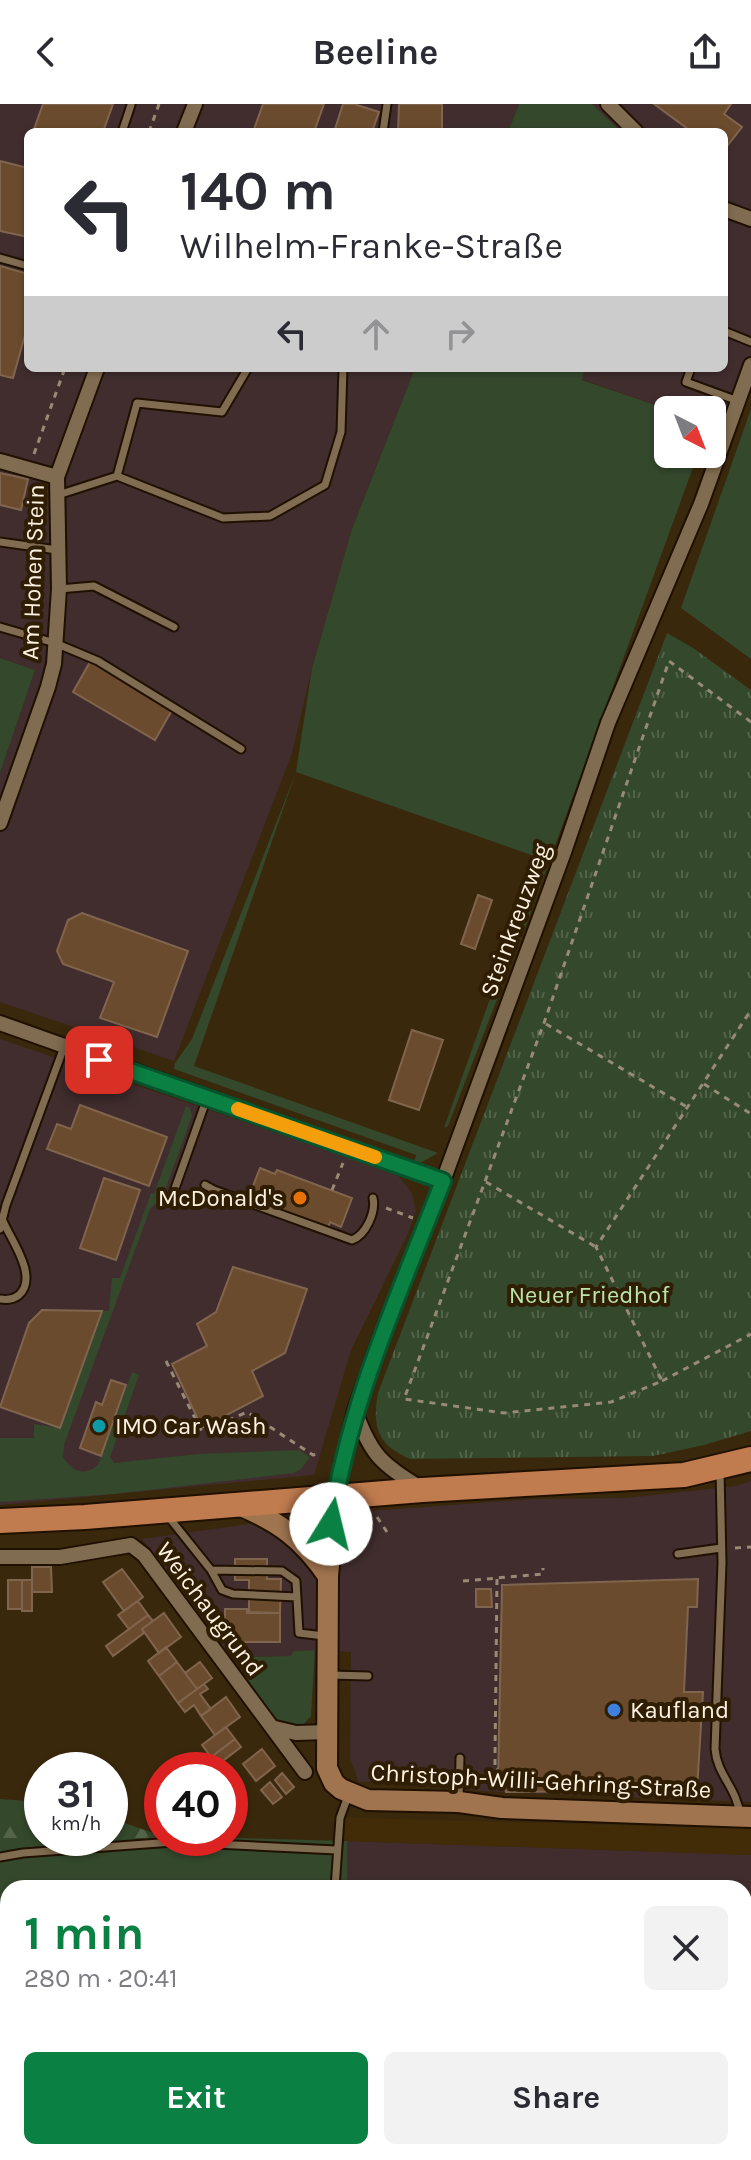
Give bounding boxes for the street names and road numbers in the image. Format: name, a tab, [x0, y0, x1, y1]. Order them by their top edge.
street label: Am Hohen Stein	[16, 484, 50, 660]
street label: Steinkreuzweg	[474, 839, 556, 1001]
street label: Weichaugrund	[151, 1537, 269, 1681]
street label: Christoph-Willi-Gehring-Straße	[370, 1758, 712, 1804]

